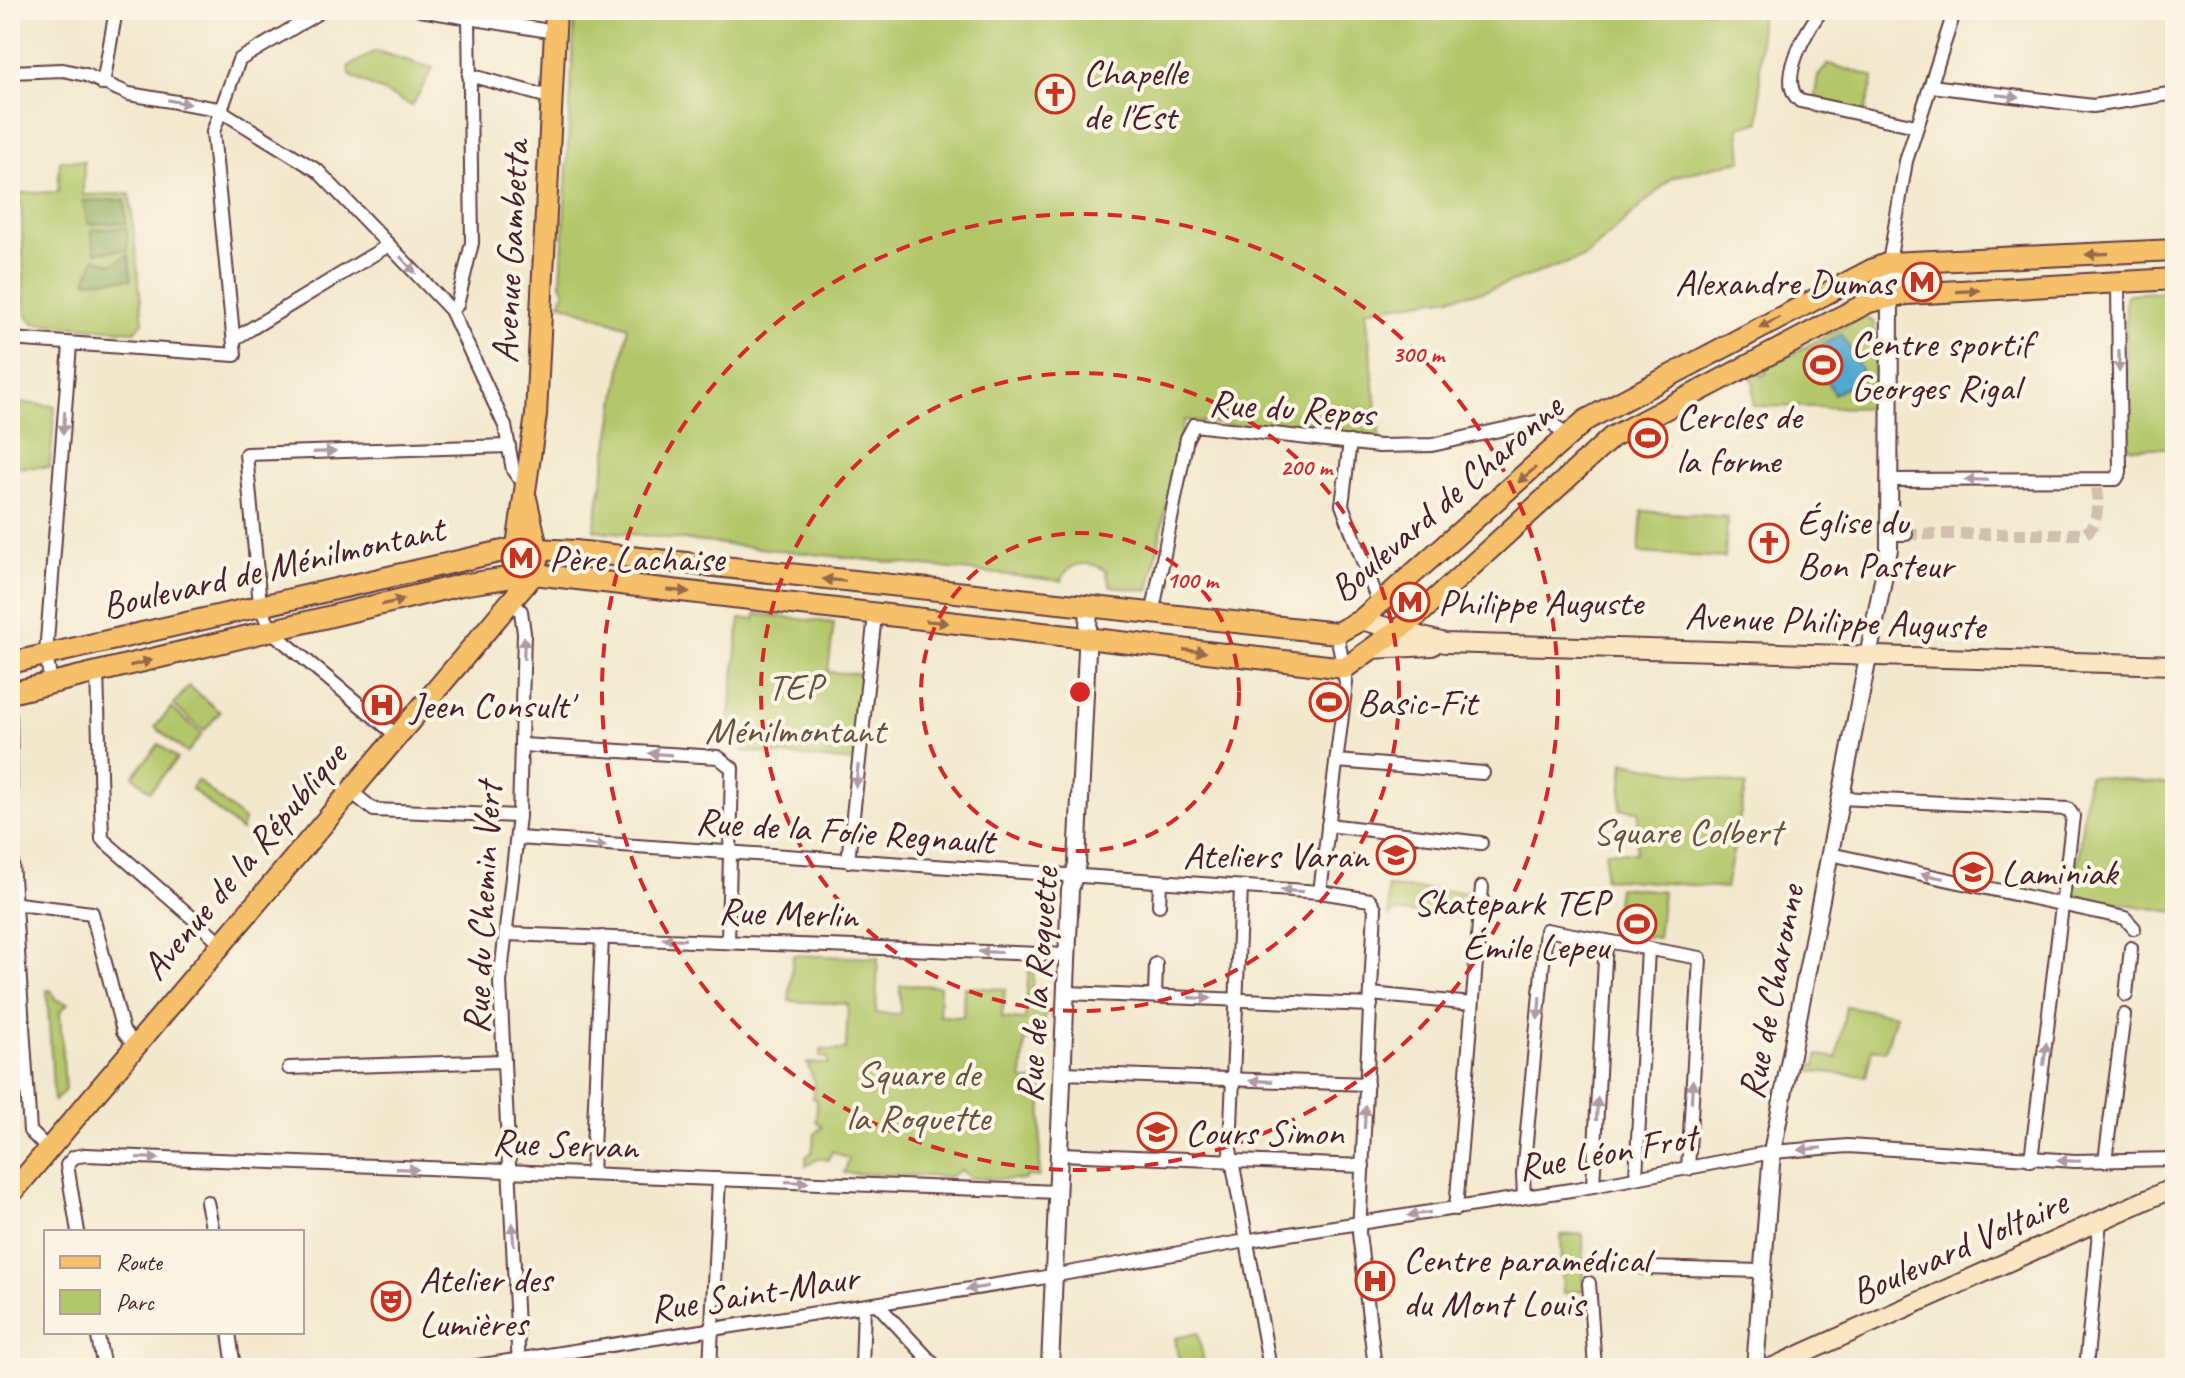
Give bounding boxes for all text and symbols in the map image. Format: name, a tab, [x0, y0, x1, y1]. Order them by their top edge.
place label: Chapelle de l'Est	[1083, 49, 1190, 140]
church icon: Chapelle de l'Est	[1034, 73, 1076, 115]
one-way arrow	[1996, 90, 2021, 103]
one-way arrow	[167, 97, 192, 109]
street label: Avenue Gambetta	[481, 136, 539, 364]
one-way arrow	[2084, 248, 2109, 261]
one-way arrow	[399, 255, 417, 274]
place label: Alexandre Dumas	[1675, 259, 1898, 306]
metro station icon: Alexandre Dumas	[1901, 261, 1943, 303]
one-way arrow	[1956, 284, 1981, 297]
one-way arrow	[1758, 317, 1781, 330]
place label: Centre sportif Georges Rigal	[1851, 320, 2039, 411]
text: 300 m	[1392, 339, 1446, 369]
sports icon: Centre sportif Georges Rigal	[1802, 344, 1844, 386]
one-way arrow	[2112, 349, 2125, 374]
street label: Rue du Repos	[1207, 379, 1380, 437]
street label: Boulevard de Charonne	[1320, 382, 1574, 612]
place label: Cercles de la forme	[1676, 393, 1804, 484]
one-way arrow	[57, 411, 70, 436]
sports icon: Cercles de la forme	[1627, 417, 1669, 459]
one-way arrow	[312, 445, 337, 458]
text: 200 m	[1280, 452, 1334, 482]
one-way arrow	[1517, 465, 1536, 483]
one-way arrow	[1963, 473, 1988, 486]
place label: Église du Bon Pasteur	[1797, 498, 1957, 589]
street label: Boulevard de Ménilmontant	[97, 504, 452, 629]
church icon: Église du Bon Pasteur	[1748, 522, 1790, 564]
place label: Père Lachaise	[549, 535, 727, 582]
metro station icon: Père Lachaise	[500, 537, 542, 579]
text: 100 m	[1166, 565, 1220, 595]
one-way arrow	[821, 573, 846, 586]
place label: Philippe Auguste	[1438, 579, 1645, 626]
metro station icon: Philippe Auguste	[1389, 581, 1431, 623]
one-way arrow	[666, 585, 691, 598]
street label: Avenue Philippe Auguste	[1684, 592, 1989, 650]
one-way arrow	[381, 595, 406, 608]
one-way arrow	[925, 615, 950, 628]
one-way arrow	[518, 635, 530, 660]
one-way arrow	[1183, 645, 1208, 658]
one-way arrow	[128, 656, 153, 668]
park label: TEP Ménilmontant	[705, 663, 888, 754]
centre of rings	[1066, 678, 1094, 706]
place label: Basic-Fit	[1357, 679, 1480, 726]
sports icon: Basic-Fit	[1308, 681, 1350, 723]
place label: Jeen Consult'	[408, 682, 579, 729]
hospital icon: Jeen Consult'	[361, 684, 403, 726]
street label: Avenue de la République	[131, 731, 359, 989]
one-way arrow	[647, 747, 672, 760]
one-way arrow	[851, 764, 864, 789]
street label: Rue du Chemin Vert	[452, 776, 512, 1035]
street label: Rue de la Folie Regnault	[694, 797, 999, 865]
park label: Square Colbert	[1592, 808, 1787, 855]
place label: Ateliers Varan	[1183, 832, 1370, 879]
school or university icon: Ateliers Varan	[1375, 834, 1417, 876]
one-way arrow	[583, 839, 608, 852]
place label: Laminiak	[2001, 849, 2120, 896]
school or university icon: Laminiak	[1952, 851, 1994, 893]
street label: Rue de la Roquette	[1005, 863, 1069, 1104]
one-way arrow	[1919, 869, 1944, 882]
place label: Skatepark TEP Émile Lepeu	[1413, 879, 1613, 970]
street label: Rue de Charonne	[1727, 879, 1815, 1103]
one-way arrow	[1279, 884, 1304, 897]
street label: Rue Merlin	[718, 887, 860, 939]
sports icon: Skatepark TEP Émile Lepeu	[1616, 903, 1658, 945]
one-way arrow	[661, 933, 686, 945]
one-way arrow	[977, 945, 1002, 958]
one-way arrow	[1188, 992, 1213, 1005]
one-way arrow	[1532, 996, 1545, 1021]
one-way arrow	[2038, 1042, 2051, 1067]
park label: Square de la Roquette	[846, 1050, 993, 1141]
one-way arrow	[1248, 1075, 1273, 1088]
one-way arrow	[1686, 1078, 1699, 1103]
one-way arrow	[1591, 1096, 1604, 1121]
one-way arrow	[1359, 1104, 1372, 1129]
place label: Cours Simon	[1185, 1109, 1346, 1156]
school or university icon: Cours Simon	[1136, 1111, 1178, 1153]
street label: Rue Léon Frot	[1514, 1112, 1705, 1191]
street label: Rue Servan	[491, 1118, 641, 1170]
one-way arrow	[1797, 1143, 1822, 1156]
one-way arrow	[136, 1151, 161, 1164]
one-way arrow	[2056, 1155, 2081, 1167]
one-way arrow	[395, 1162, 420, 1175]
one-way arrow	[785, 1175, 810, 1188]
street label: Boulevard Voltaire	[1844, 1177, 2077, 1316]
one-way arrow	[1406, 1208, 1431, 1221]
one-way arrow	[507, 1221, 520, 1246]
legend	[44, 1230, 304, 1334]
place label: Centre paramédical du Mont Louis	[1403, 1236, 1656, 1327]
text: Route	[116, 1247, 164, 1277]
street label: Rue Saint-Maur	[647, 1253, 866, 1333]
place label: Atelier des Lumières	[419, 1256, 555, 1347]
hospital icon: Centre paramédical du Mont Louis	[1354, 1260, 1396, 1302]
theatre icon: Atelier des Lumières	[370, 1280, 412, 1322]
one-way arrow	[964, 1282, 989, 1295]
text: Parc	[116, 1287, 155, 1317]

